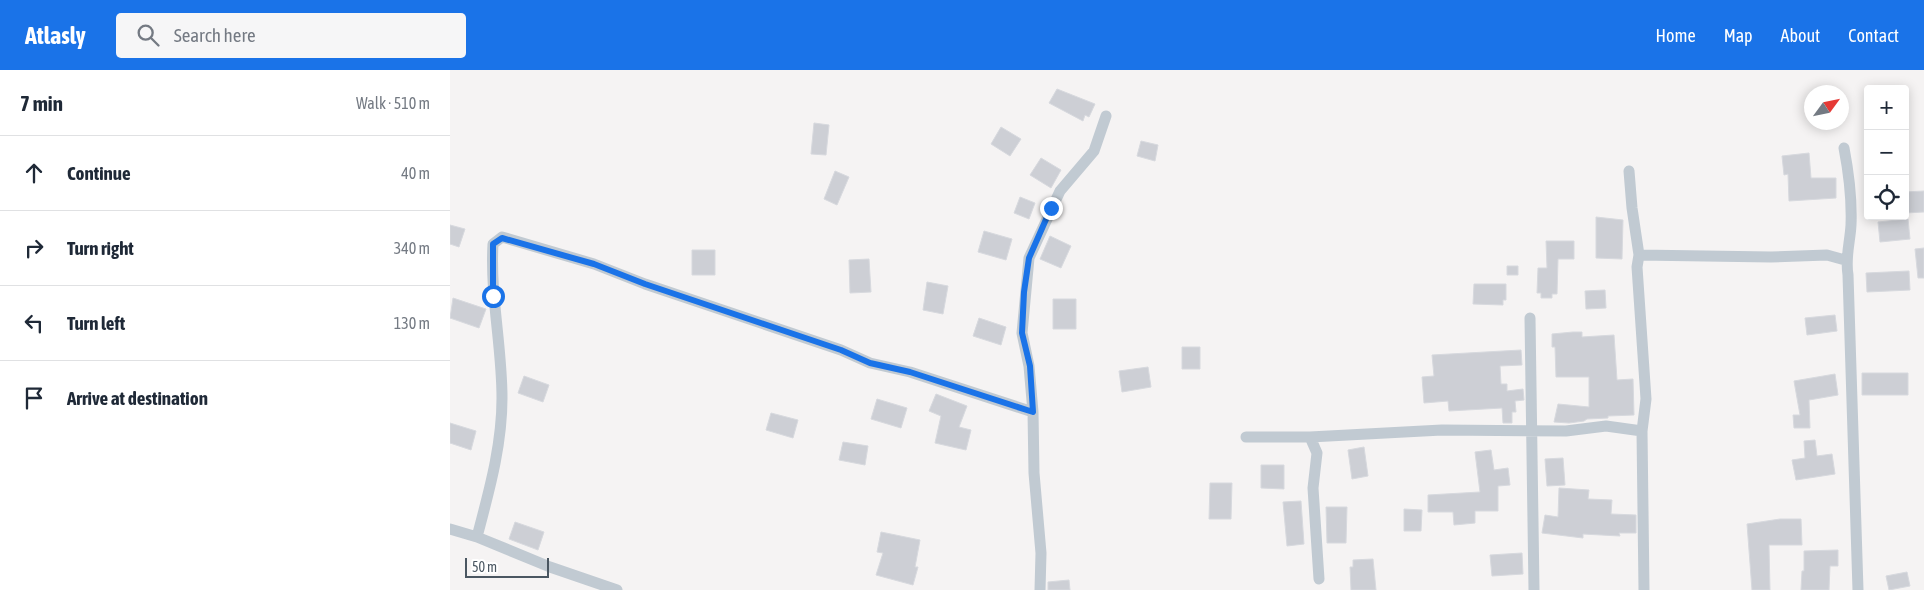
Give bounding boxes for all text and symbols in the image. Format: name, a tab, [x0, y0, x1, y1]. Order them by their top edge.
search box	[116, 13, 466, 58]
icon: search	[134, 21, 162, 49]
text: Atlasly	[25, 22, 86, 49]
text: Search here	[174, 24, 256, 46]
text: Home	[1656, 25, 1696, 46]
text: Map	[1724, 25, 1753, 46]
text: About	[1781, 25, 1820, 46]
text: Contact	[1848, 25, 1899, 46]
north arrow	[1804, 85, 1849, 130]
map controls	[1864, 85, 1909, 220]
button: +	[1864, 85, 1909, 130]
text: 7 min	[20, 91, 63, 115]
text: Walk · 510 m	[356, 94, 430, 112]
button: −	[1864, 130, 1909, 175]
icon: ahead	[20, 159, 48, 187]
text: Continue	[67, 162, 131, 184]
text: 40 m	[401, 164, 430, 182]
button: locate	[1864, 175, 1909, 220]
route end	[1040, 197, 1063, 220]
icon: right	[20, 234, 48, 262]
text: Turn right	[67, 237, 134, 259]
text: 340 m	[394, 239, 430, 257]
route start	[482, 285, 505, 308]
icon: left	[20, 309, 48, 337]
text: Turn left	[67, 312, 125, 334]
text: 130 m	[394, 314, 430, 332]
icon: arrive	[20, 384, 48, 412]
text: Arrive at destination	[67, 387, 208, 409]
scale bar	[465, 555, 549, 578]
text: 50 m	[472, 559, 497, 575]

